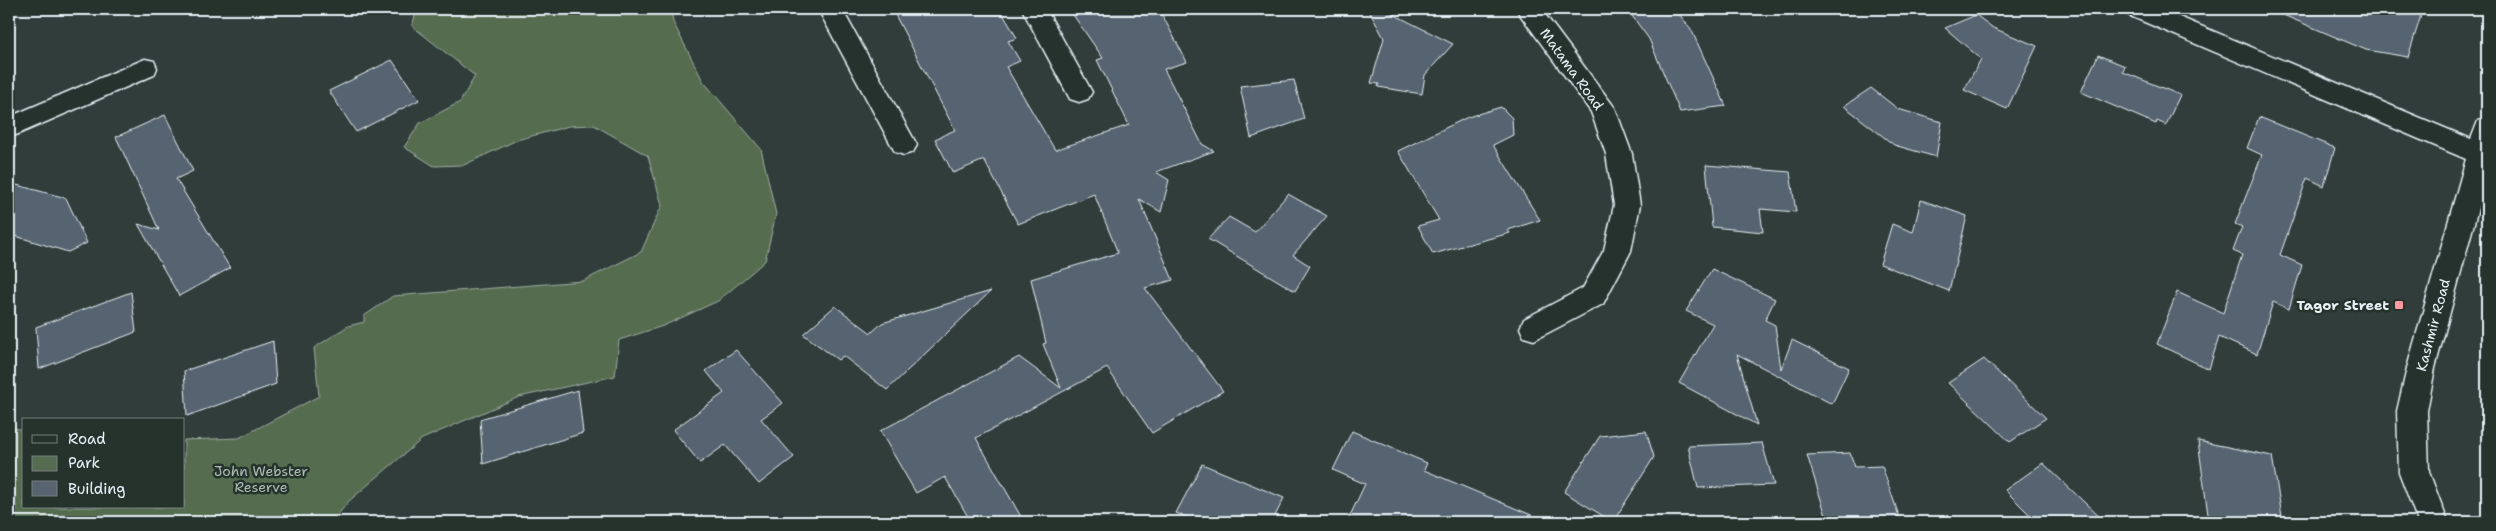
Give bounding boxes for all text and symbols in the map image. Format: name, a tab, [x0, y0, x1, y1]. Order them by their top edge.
street label: Matama Road	[1536, 24, 1608, 114]
street label: Kashmir Road	[2412, 277, 2454, 373]
place label: Tagor Street	[2297, 296, 2389, 314]
marker: Tagor Street	[2393, 299, 2405, 311]
legend	[22, 418, 185, 508]
text: Road	[68, 429, 106, 449]
text: Park	[68, 453, 100, 473]
park label: John Webster Reserve	[214, 462, 308, 496]
text: Building	[68, 479, 125, 499]

